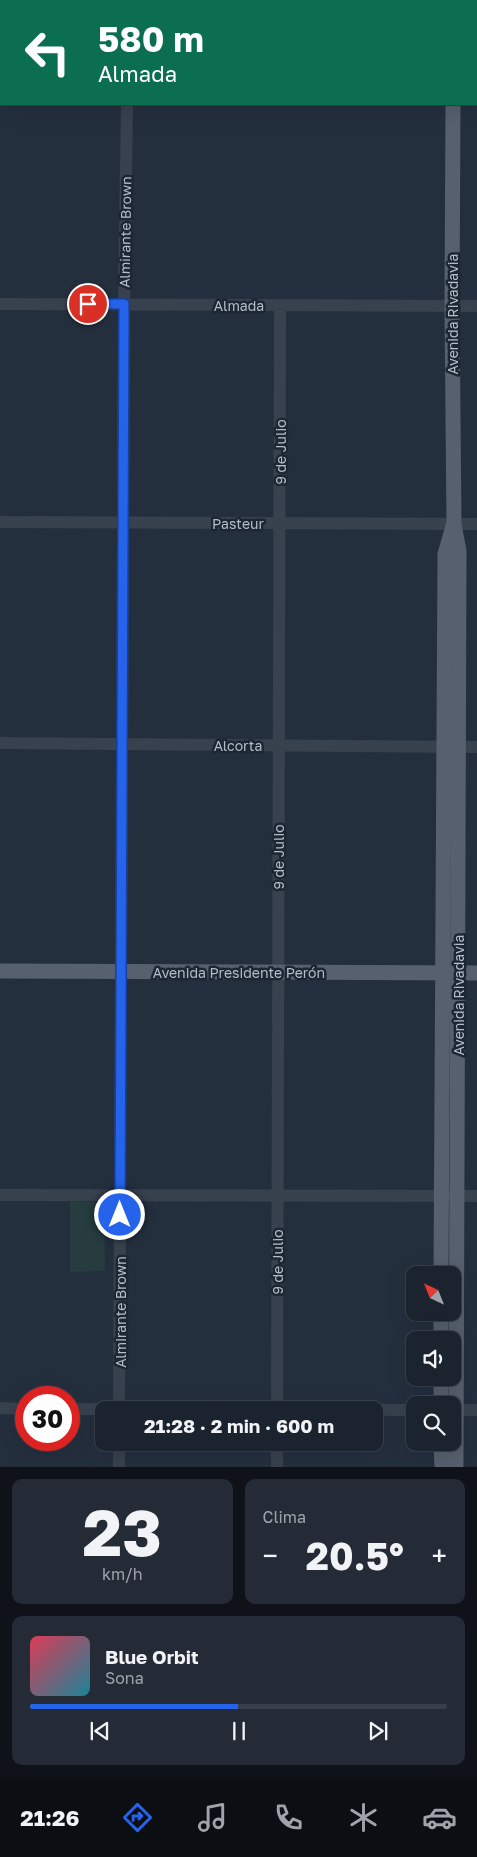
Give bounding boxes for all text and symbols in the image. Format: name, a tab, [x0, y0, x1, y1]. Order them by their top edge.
text: 580 m	[98, 18, 204, 60]
icon: left	[15, 20, 80, 85]
text: Almada	[98, 60, 177, 87]
street label: Almirante Brown	[116, 176, 134, 288]
street label: Avenida Rivadavia	[444, 254, 461, 374]
pin	[67, 283, 109, 325]
icon: arrive	[74, 290, 102, 318]
street label: Almada	[214, 297, 264, 314]
street label: 9 de Julio	[272, 419, 289, 485]
street label: Pasteur	[212, 515, 265, 532]
street label: Alcorta	[214, 737, 262, 754]
street label: 9 de Julio	[270, 824, 287, 890]
street label: Avenida Rivadavia	[450, 935, 467, 1055]
street label: Avenida Presidente Perón	[153, 964, 325, 981]
position arrow	[93, 1188, 145, 1240]
street label: 9 de Julio	[269, 1229, 286, 1295]
street label: Almirante Brown	[112, 1256, 129, 1368]
north arrow	[406, 1266, 461, 1321]
map controls	[406, 1266, 461, 1451]
button: sound	[406, 1331, 461, 1386]
speed limit sign: 30	[15, 1386, 80, 1451]
button: search	[406, 1396, 461, 1451]
text: 21:28 · 2 min · 600 m	[144, 1414, 334, 1437]
text: 23	[83, 1492, 162, 1570]
text: Clima	[263, 1507, 306, 1527]
text: 20.5°	[306, 1533, 404, 1578]
text: −	[263, 1539, 278, 1572]
text: +	[432, 1539, 447, 1572]
text: km/h	[102, 1564, 143, 1584]
text: Blue Orbit	[105, 1645, 199, 1668]
text: Sona	[105, 1668, 144, 1688]
icon: previous	[86, 1717, 114, 1745]
icon: pause	[225, 1717, 253, 1745]
icon: next	[364, 1717, 392, 1745]
icon: directions	[120, 1800, 155, 1835]
icon: music	[195, 1800, 230, 1835]
icon: phone	[271, 1800, 306, 1835]
icon: climate	[346, 1800, 381, 1835]
icon: car	[422, 1800, 457, 1835]
text: 21:26	[20, 1804, 79, 1831]

